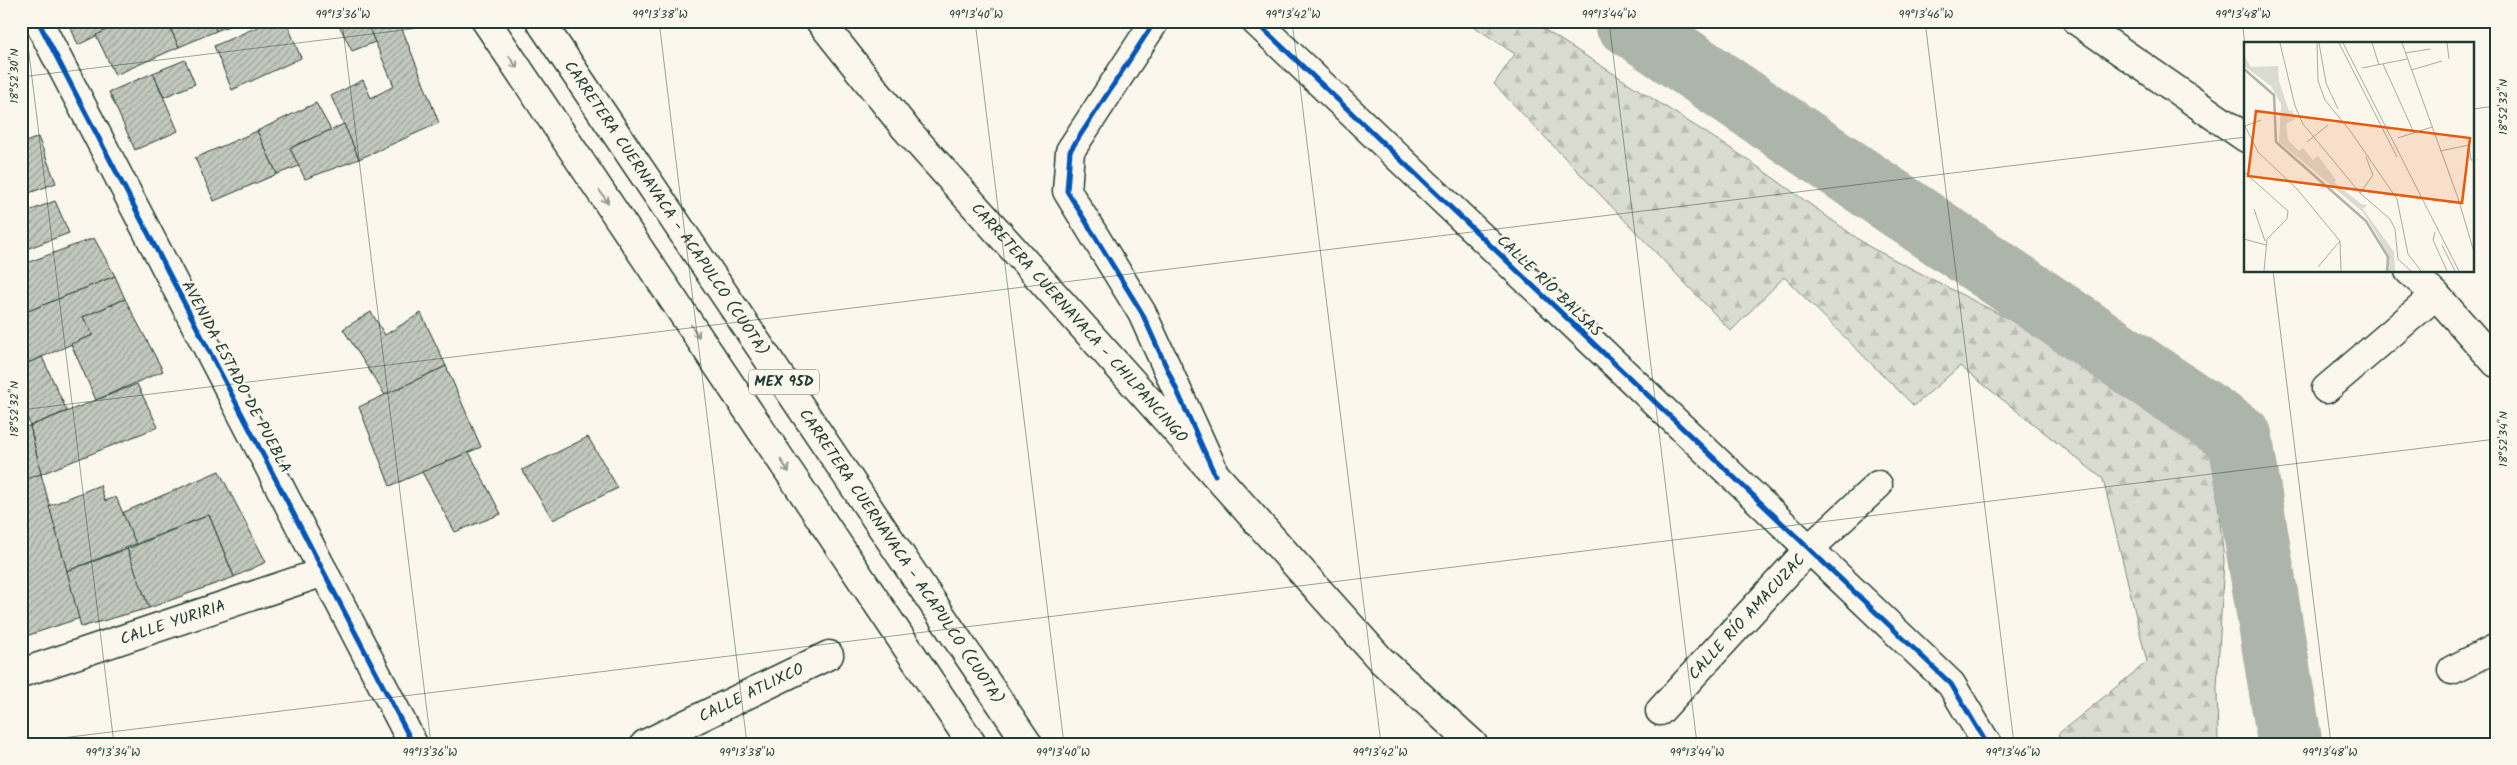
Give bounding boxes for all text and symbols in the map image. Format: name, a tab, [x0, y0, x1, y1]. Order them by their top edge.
text: 99°13'36"W	[315, 5, 371, 24]
text: 99°13'38"W	[632, 5, 688, 24]
text: 99°13'40"W	[949, 5, 1003, 24]
text: 99°13'42"W	[1265, 5, 1321, 24]
text: 99°13'44"W	[1582, 5, 1636, 24]
text: 99°13'46"W	[1899, 5, 1953, 24]
text: 99°13'48"W	[2215, 5, 2271, 24]
inset map	[2244, 42, 2474, 272]
text: 18°52'30"N	[5, 48, 24, 104]
one-way arrow	[508, 54, 518, 68]
street label: CARRETERA CUERNAVACA - ACAPULCO (CUOTA)	[558, 55, 775, 361]
text: 18°52'32"N	[2494, 79, 2513, 135]
one-way arrow	[599, 189, 609, 203]
street label: CARRETERA CUERNAVACA - CHILPANCINGO	[965, 197, 1194, 449]
street label: CALLE RÍO BALSAS	[1491, 229, 1608, 343]
street label: AVENIDA ESTADO DE PUEBLA	[175, 276, 298, 478]
one-way arrow	[690, 324, 700, 338]
road number: MEX 95D	[749, 370, 819, 394]
text: 18°52'32"N	[5, 381, 24, 437]
street label: CARRETERA CUERNAVACA - ACAPULCO (CUOTA)	[793, 403, 1010, 709]
text: 18°52'34"N	[2494, 411, 2513, 467]
one-way arrow	[780, 459, 790, 473]
street label: CALLE RÍO AMACUZAC	[1682, 548, 1811, 685]
street label: CALLE YURIRIA	[117, 593, 229, 652]
street label: CALLE ATLIXCO	[694, 656, 808, 729]
text: 99°13'34"W	[86, 743, 140, 762]
text: 99°13'36"W	[402, 743, 458, 762]
text: 99°13'38"W	[719, 743, 775, 762]
text: 99°13'40"W	[1036, 743, 1090, 762]
text: 99°13'42"W	[1352, 743, 1408, 762]
text: 99°13'44"W	[1670, 743, 1724, 762]
text: 99°13'46"W	[1986, 743, 2040, 762]
text: 99°13'48"W	[2302, 743, 2358, 762]

